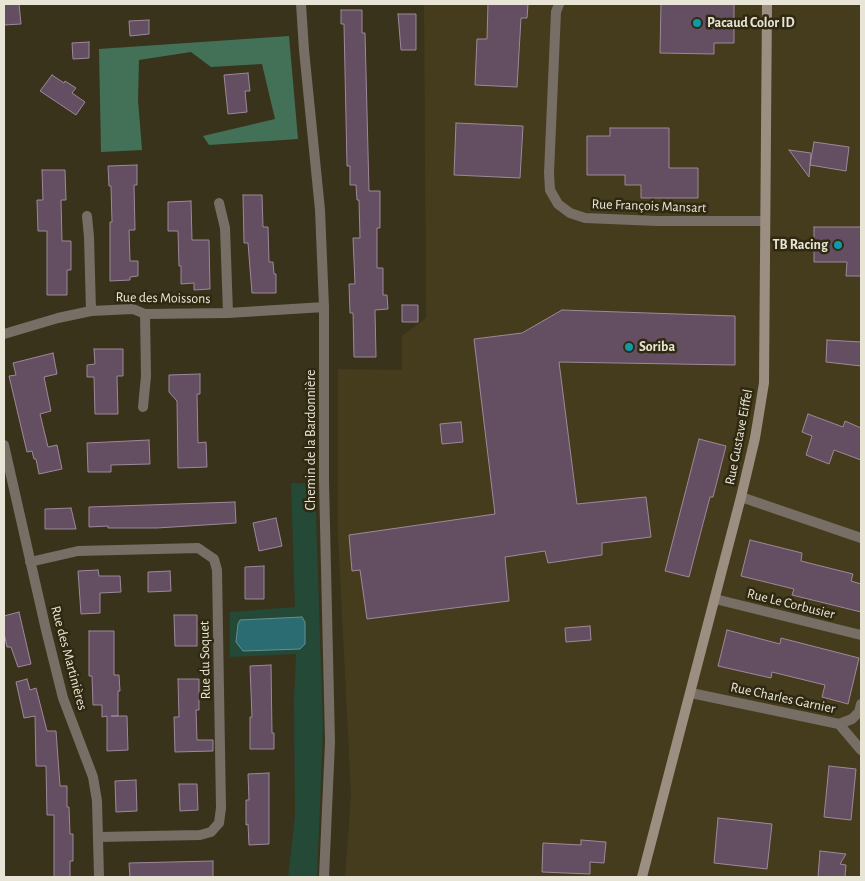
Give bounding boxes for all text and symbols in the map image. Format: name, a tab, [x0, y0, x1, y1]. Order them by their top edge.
place label: Pacaud Color ID	[707, 15, 795, 31]
marker: Pacaud Color ID	[691, 17, 703, 29]
street label: Rue François Mansart	[591, 196, 707, 216]
place label: TB Racing	[773, 237, 828, 253]
marker: TB Racing	[832, 239, 844, 251]
street label: Rue des Moissons	[115, 289, 211, 307]
place label: Soriba	[639, 339, 675, 355]
marker: Soriba	[623, 341, 635, 353]
street label: Chemin de la Bardonnière	[303, 370, 319, 510]
street label: Rue Gustave Eiffel	[721, 388, 757, 486]
street label: Rue Le Corbusier	[745, 585, 837, 623]
street label: Rue des Martinières	[47, 604, 91, 712]
street label: Rue du Soquet	[196, 621, 214, 699]
street label: Rue Charles Garnier	[729, 679, 837, 717]

